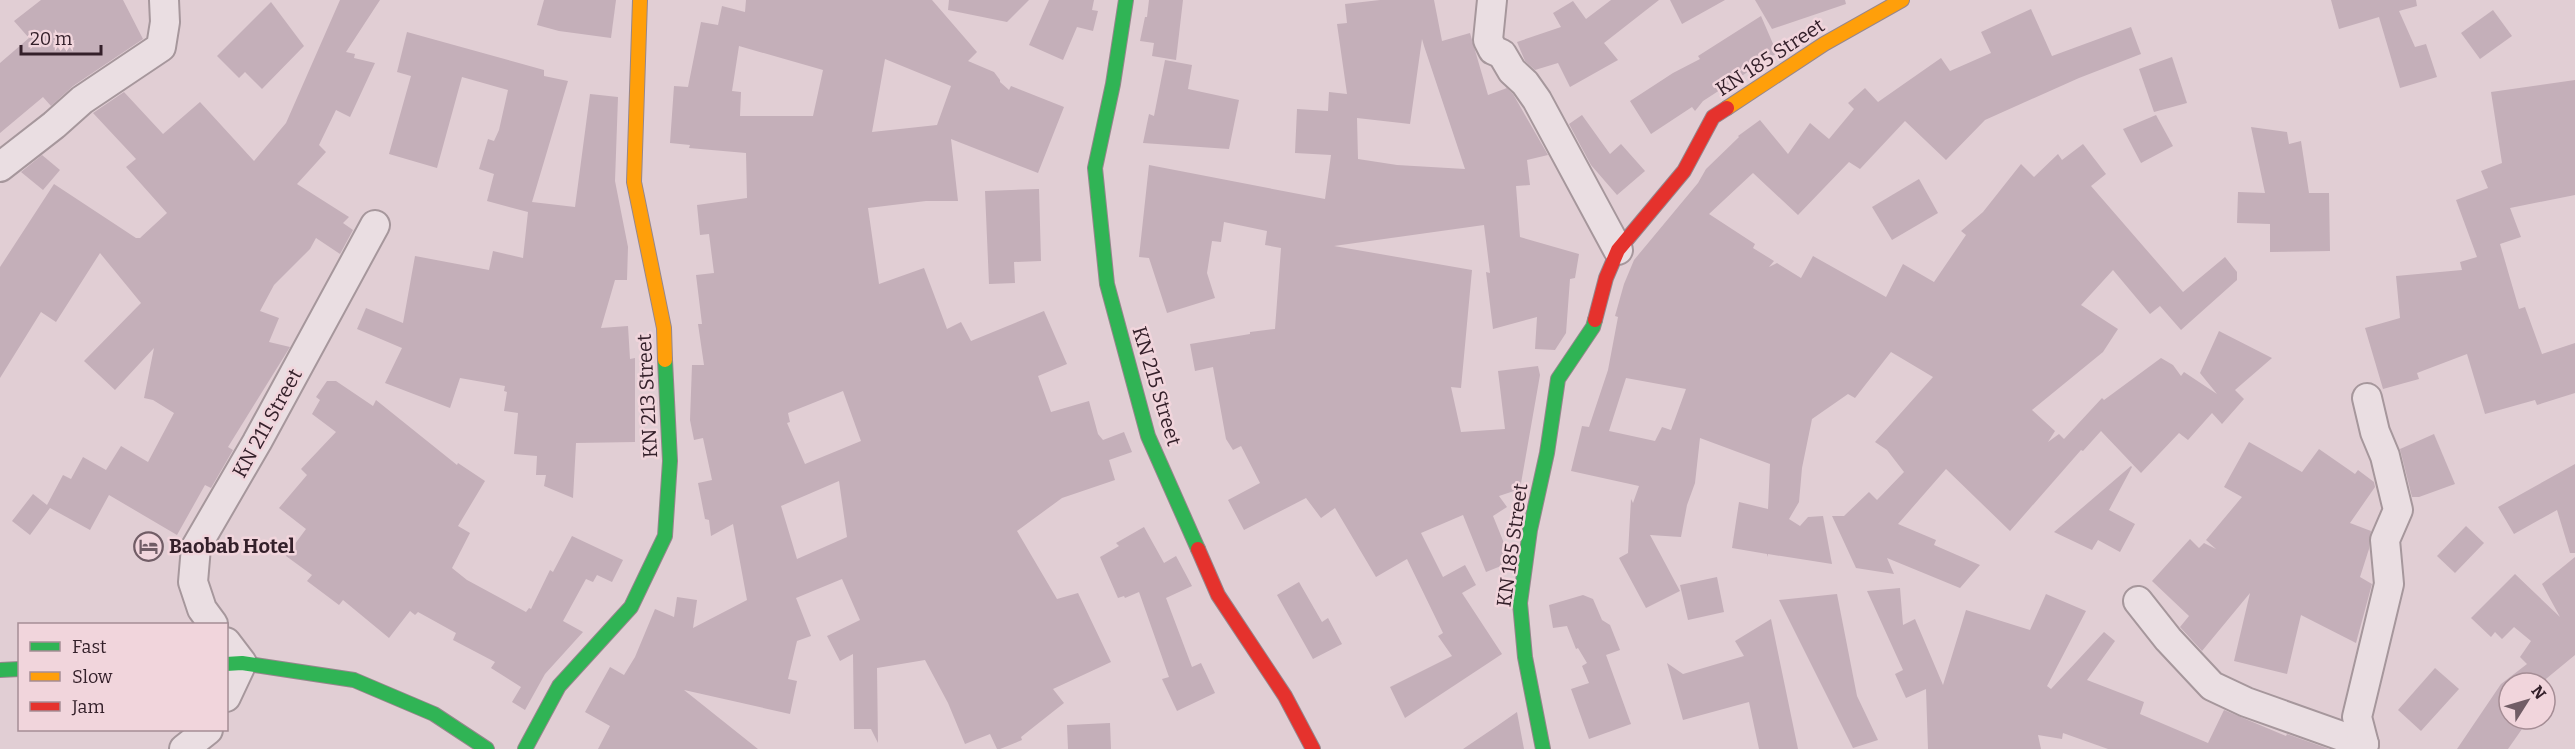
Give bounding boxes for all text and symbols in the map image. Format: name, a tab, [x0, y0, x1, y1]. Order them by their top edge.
street label: KN 185 Street	[1711, 13, 1829, 101]
scale bar	[21, 18, 100, 56]
text: 20 m	[30, 28, 72, 50]
street label: KN 215 Street	[1127, 323, 1187, 449]
street label: KN 213 Street	[632, 333, 662, 459]
street label: KN 211 Street	[227, 364, 307, 482]
street label: KN 185 Street	[1491, 482, 1533, 608]
hotel icon: Baobab Hotel	[132, 530, 164, 562]
place label: Baobab Hotel	[169, 534, 295, 558]
legend	[18, 623, 228, 731]
text: Fast	[72, 636, 107, 658]
text: Slow	[72, 666, 113, 688]
north arrow	[2497, 671, 2557, 731]
text: N	[2527, 682, 2550, 703]
text: Jam	[71, 696, 105, 718]

